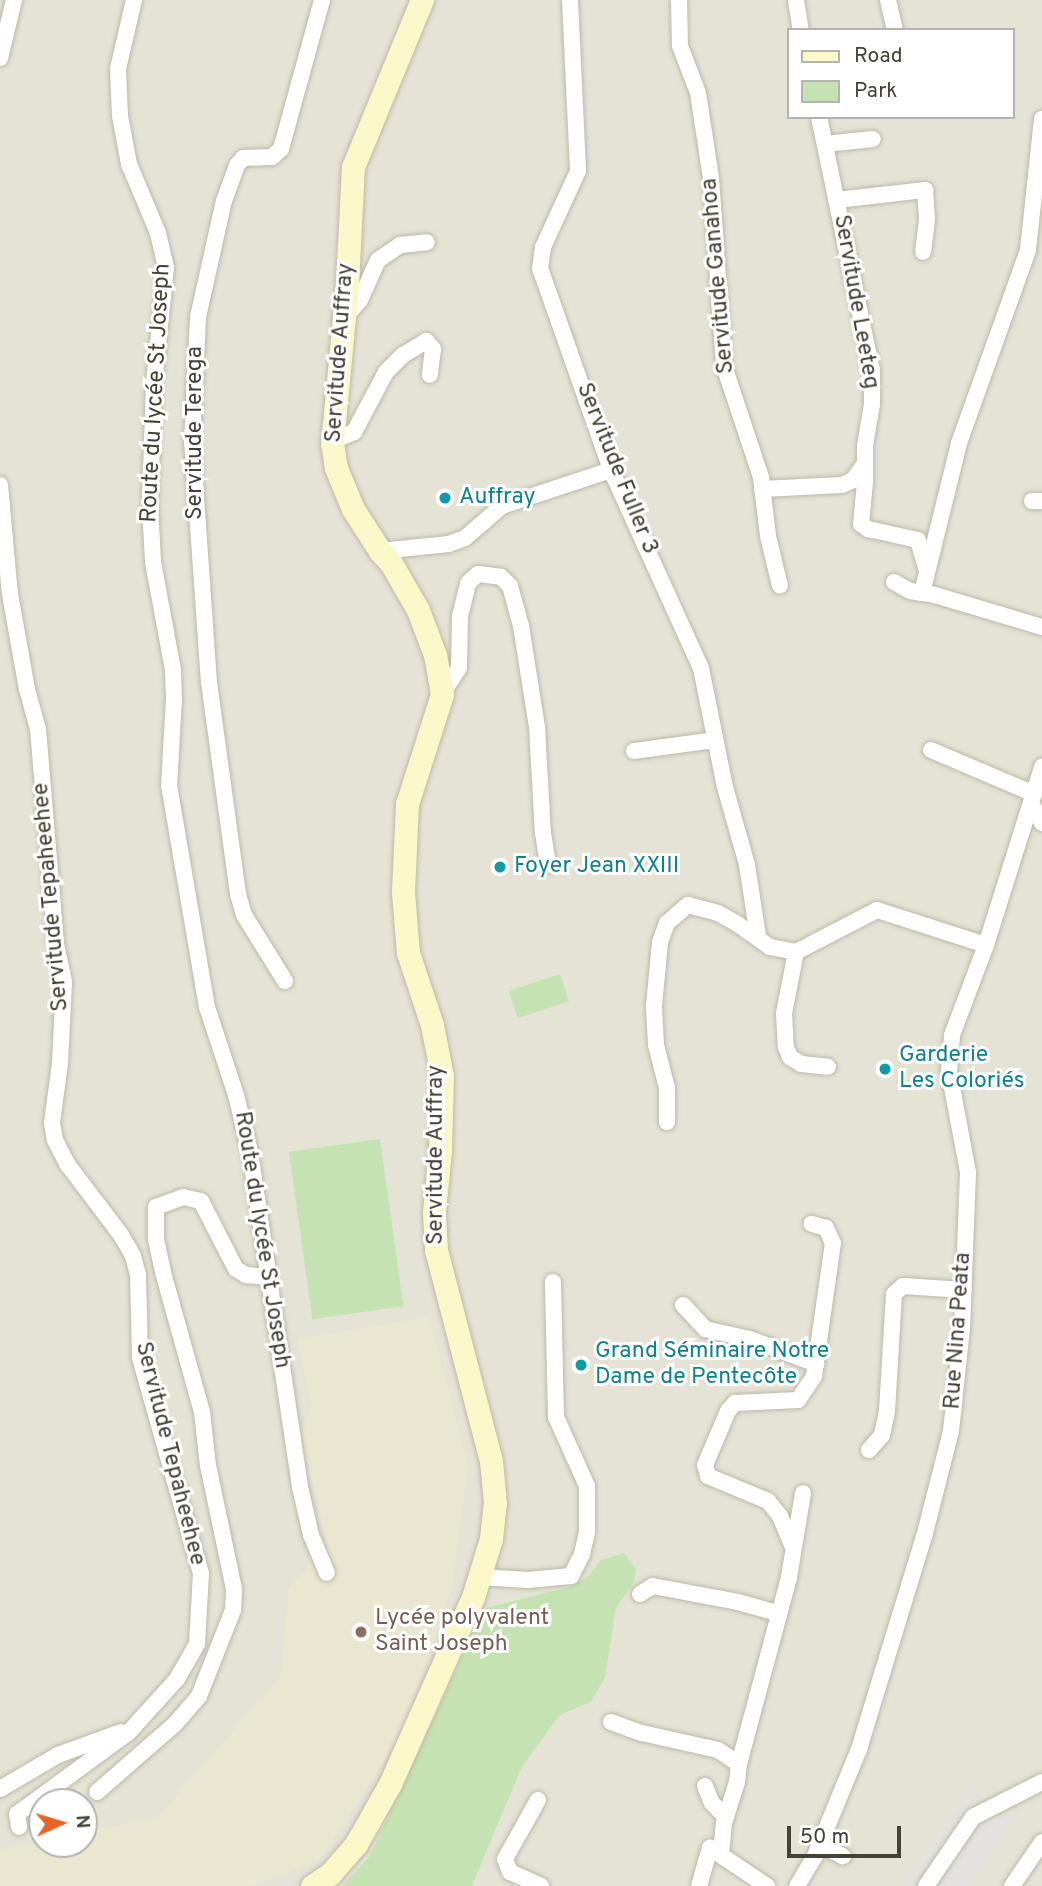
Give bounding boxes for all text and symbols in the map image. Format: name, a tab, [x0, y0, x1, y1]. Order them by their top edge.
legend	[786, 28, 1014, 119]
text: Road	[854, 43, 903, 70]
text: Park	[854, 78, 897, 105]
street label: Servitude Ganahoa	[697, 177, 741, 375]
street label: Servitude Leeteg	[826, 213, 884, 391]
street label: Servitude Auffray	[321, 262, 361, 444]
street label: Route du lycée St Joseph	[136, 263, 178, 523]
street label: Servitude Terega	[182, 346, 210, 520]
street label: Servitude Fuller 3	[569, 379, 663, 559]
place label: Auffray	[459, 484, 536, 512]
marker: Auffray	[437, 490, 453, 506]
street label: Servitude Tepaheehee	[28, 781, 76, 1013]
place label: Foyer Jean XXIII	[514, 853, 679, 881]
marker: Foyer Jean XXIII	[492, 859, 508, 875]
place label: Garderie Les Coloriés	[899, 1042, 1025, 1096]
marker: Garderie Les Coloriés	[877, 1061, 893, 1077]
street label: Servitude Auffray	[423, 1064, 451, 1246]
street label: Route du lycée St Joseph	[227, 1110, 295, 1370]
street label: Rue Nina Peata	[940, 1252, 978, 1410]
place label: Grand Séminaire Notre Dame de Pentecôte	[595, 1338, 829, 1392]
street label: Servitude Tepaheehee	[128, 1339, 210, 1569]
marker: Grand Séminaire Notre Dame de Pentecôte	[573, 1357, 589, 1373]
place label: Lycée polyvalent Saint Joseph	[375, 1605, 549, 1659]
marker: Lycée polyvalent Saint Joseph	[353, 1624, 369, 1640]
north arrow	[28, 1788, 98, 1858]
scale bar	[790, 1812, 904, 1856]
text: N	[70, 1814, 94, 1829]
text: 50 m	[800, 1824, 849, 1851]

